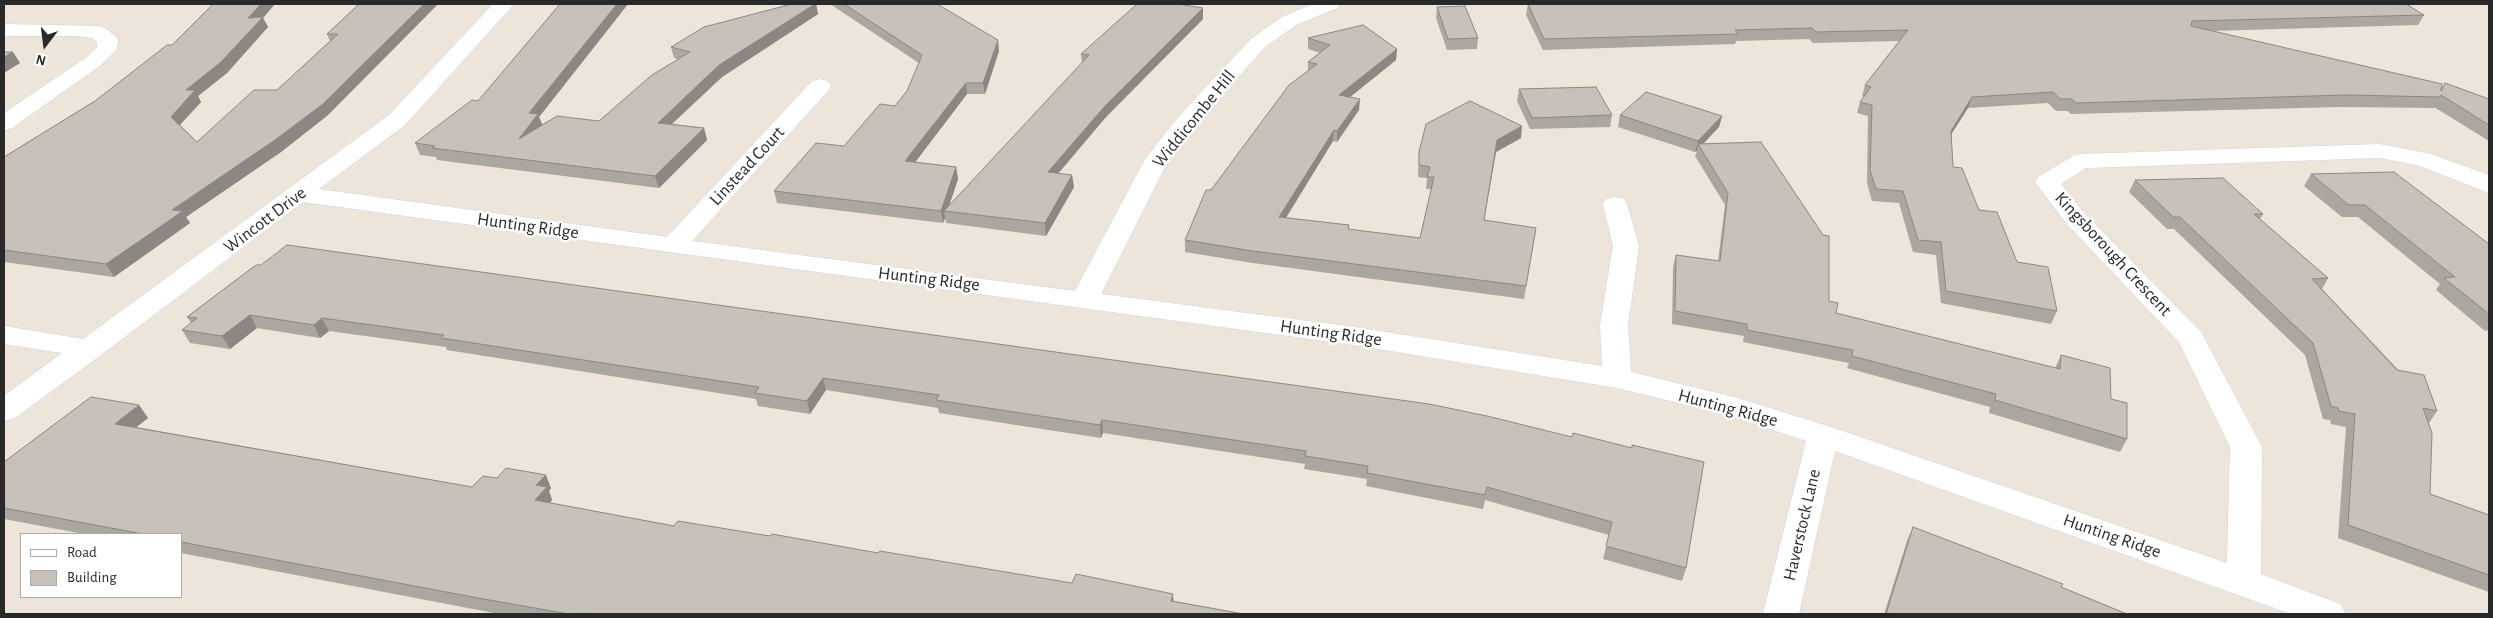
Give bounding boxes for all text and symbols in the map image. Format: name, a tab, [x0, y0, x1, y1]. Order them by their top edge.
north arrow	[20, 20, 70, 70]
text: N	[35, 51, 48, 68]
street label: Widdicombe Hill	[1148, 66, 1240, 172]
street label: Linstead Court	[705, 122, 789, 210]
street label: Wincott Drive	[220, 182, 310, 258]
street label: Kingsborough Crescent	[2050, 187, 2176, 321]
street label: Hunting Ridge	[476, 208, 580, 244]
street label: Hunting Ridge	[877, 262, 981, 296]
street label: Hunting Ridge	[1279, 315, 1383, 351]
street label: Hunting Ridge	[1676, 384, 1780, 432]
street label: Haverstock Lane	[1779, 467, 1825, 583]
street label: Hunting Ridge	[2060, 509, 2164, 563]
legend	[20, 533, 182, 598]
text: Road	[67, 545, 97, 560]
text: Building	[67, 570, 117, 585]

